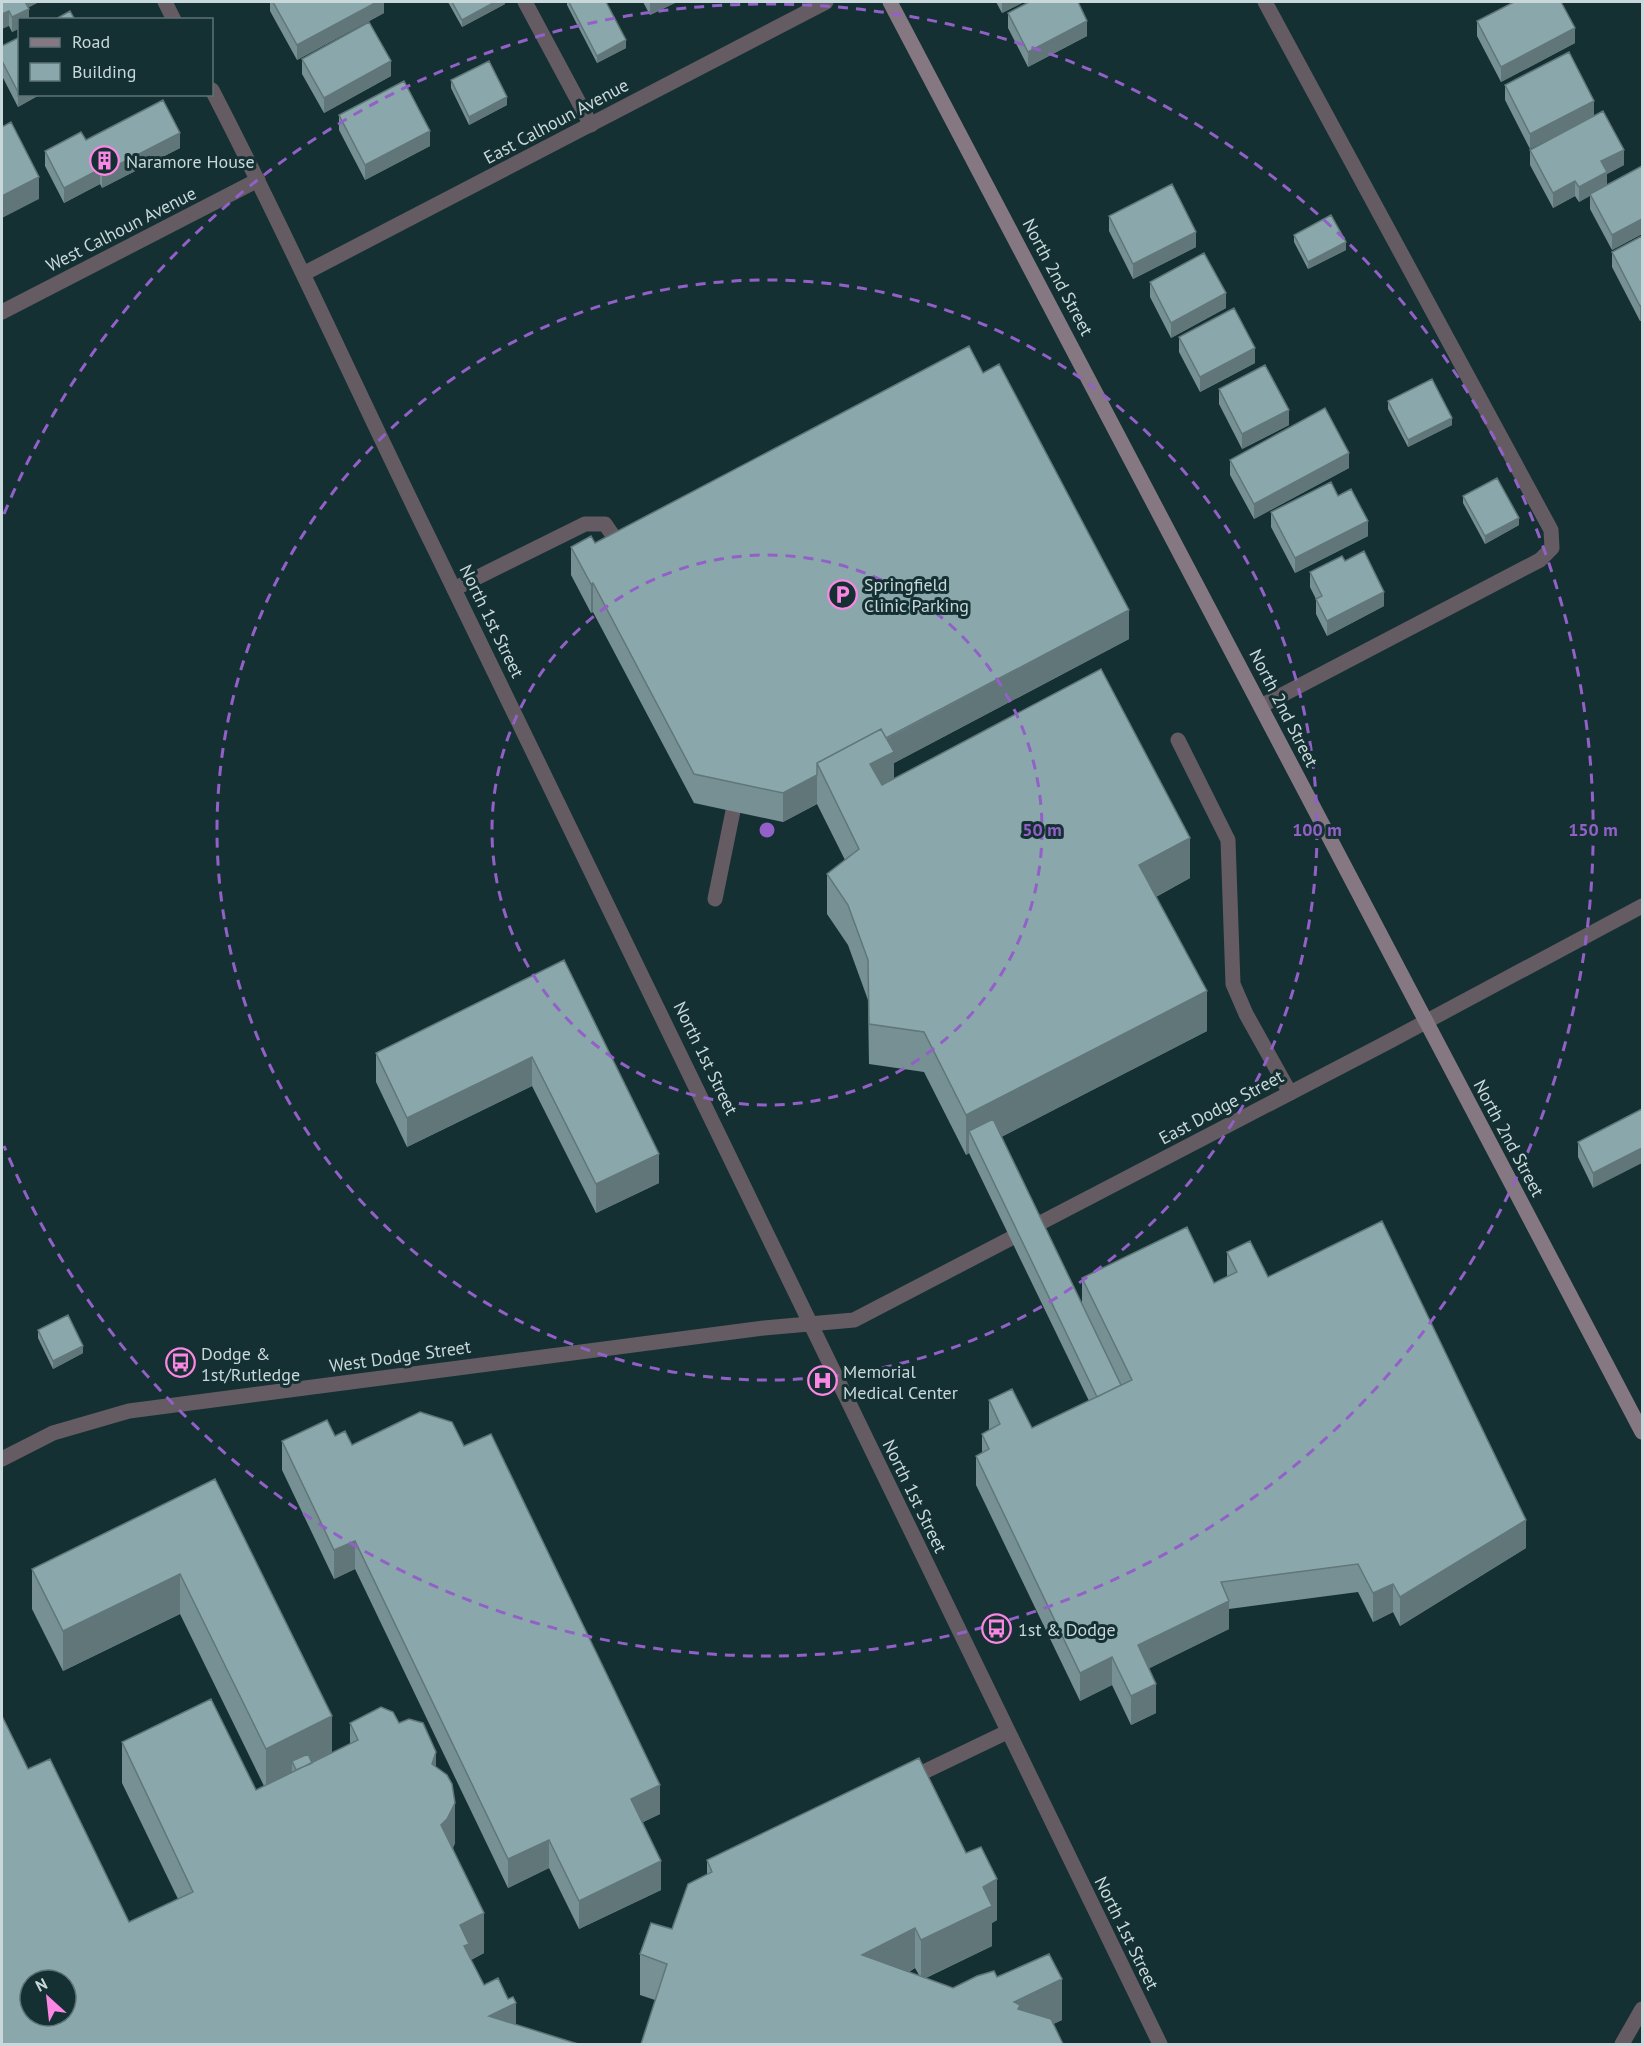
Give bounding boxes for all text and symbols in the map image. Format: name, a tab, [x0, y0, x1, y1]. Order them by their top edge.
legend	[18, 18, 213, 96]
text: Road	[72, 30, 110, 53]
text: Building	[72, 60, 136, 83]
street label: East Calhoun Avenue	[480, 73, 632, 169]
building icon: Naramore House	[89, 145, 121, 177]
place label: Naramore House	[126, 150, 255, 173]
street label: West Calhoun Avenue	[42, 181, 200, 277]
street label: North 2nd Street	[1017, 215, 1099, 339]
street label: North 1st Street	[455, 560, 529, 682]
place label: Springfield Clinic Parking	[864, 573, 969, 617]
parking icon: Springfield Clinic Parking	[827, 578, 859, 610]
street label: North 2nd Street	[1244, 645, 1324, 771]
text: 50 m	[1022, 818, 1062, 841]
text: 100 m	[1292, 818, 1342, 841]
text: 150 m	[1568, 818, 1618, 841]
centre of rings	[757, 820, 777, 840]
street label: North 1st Street	[669, 997, 743, 1119]
street label: East Dodge Street	[1155, 1065, 1287, 1149]
street label: North 2nd Street	[1468, 1076, 1550, 1200]
street label: West Dodge Street	[328, 1335, 472, 1377]
place label: Dodge & 1st/Rutledge	[201, 1342, 300, 1386]
bus stop icon: Dodge & 1st/Rutledge	[164, 1347, 196, 1379]
place label: Memorial Medical Center	[843, 1360, 958, 1404]
hospital icon: Memorial Medical Center	[806, 1365, 838, 1397]
street label: North 1st Street	[878, 1435, 952, 1557]
bus stop icon: 1st & Dodge	[981, 1613, 1013, 1645]
place label: 1st & Dodge	[1018, 1618, 1116, 1641]
street label: North 1st Street	[1090, 1872, 1164, 1994]
north arrow	[18, 1968, 78, 2028]
text: N	[32, 1973, 50, 1996]

